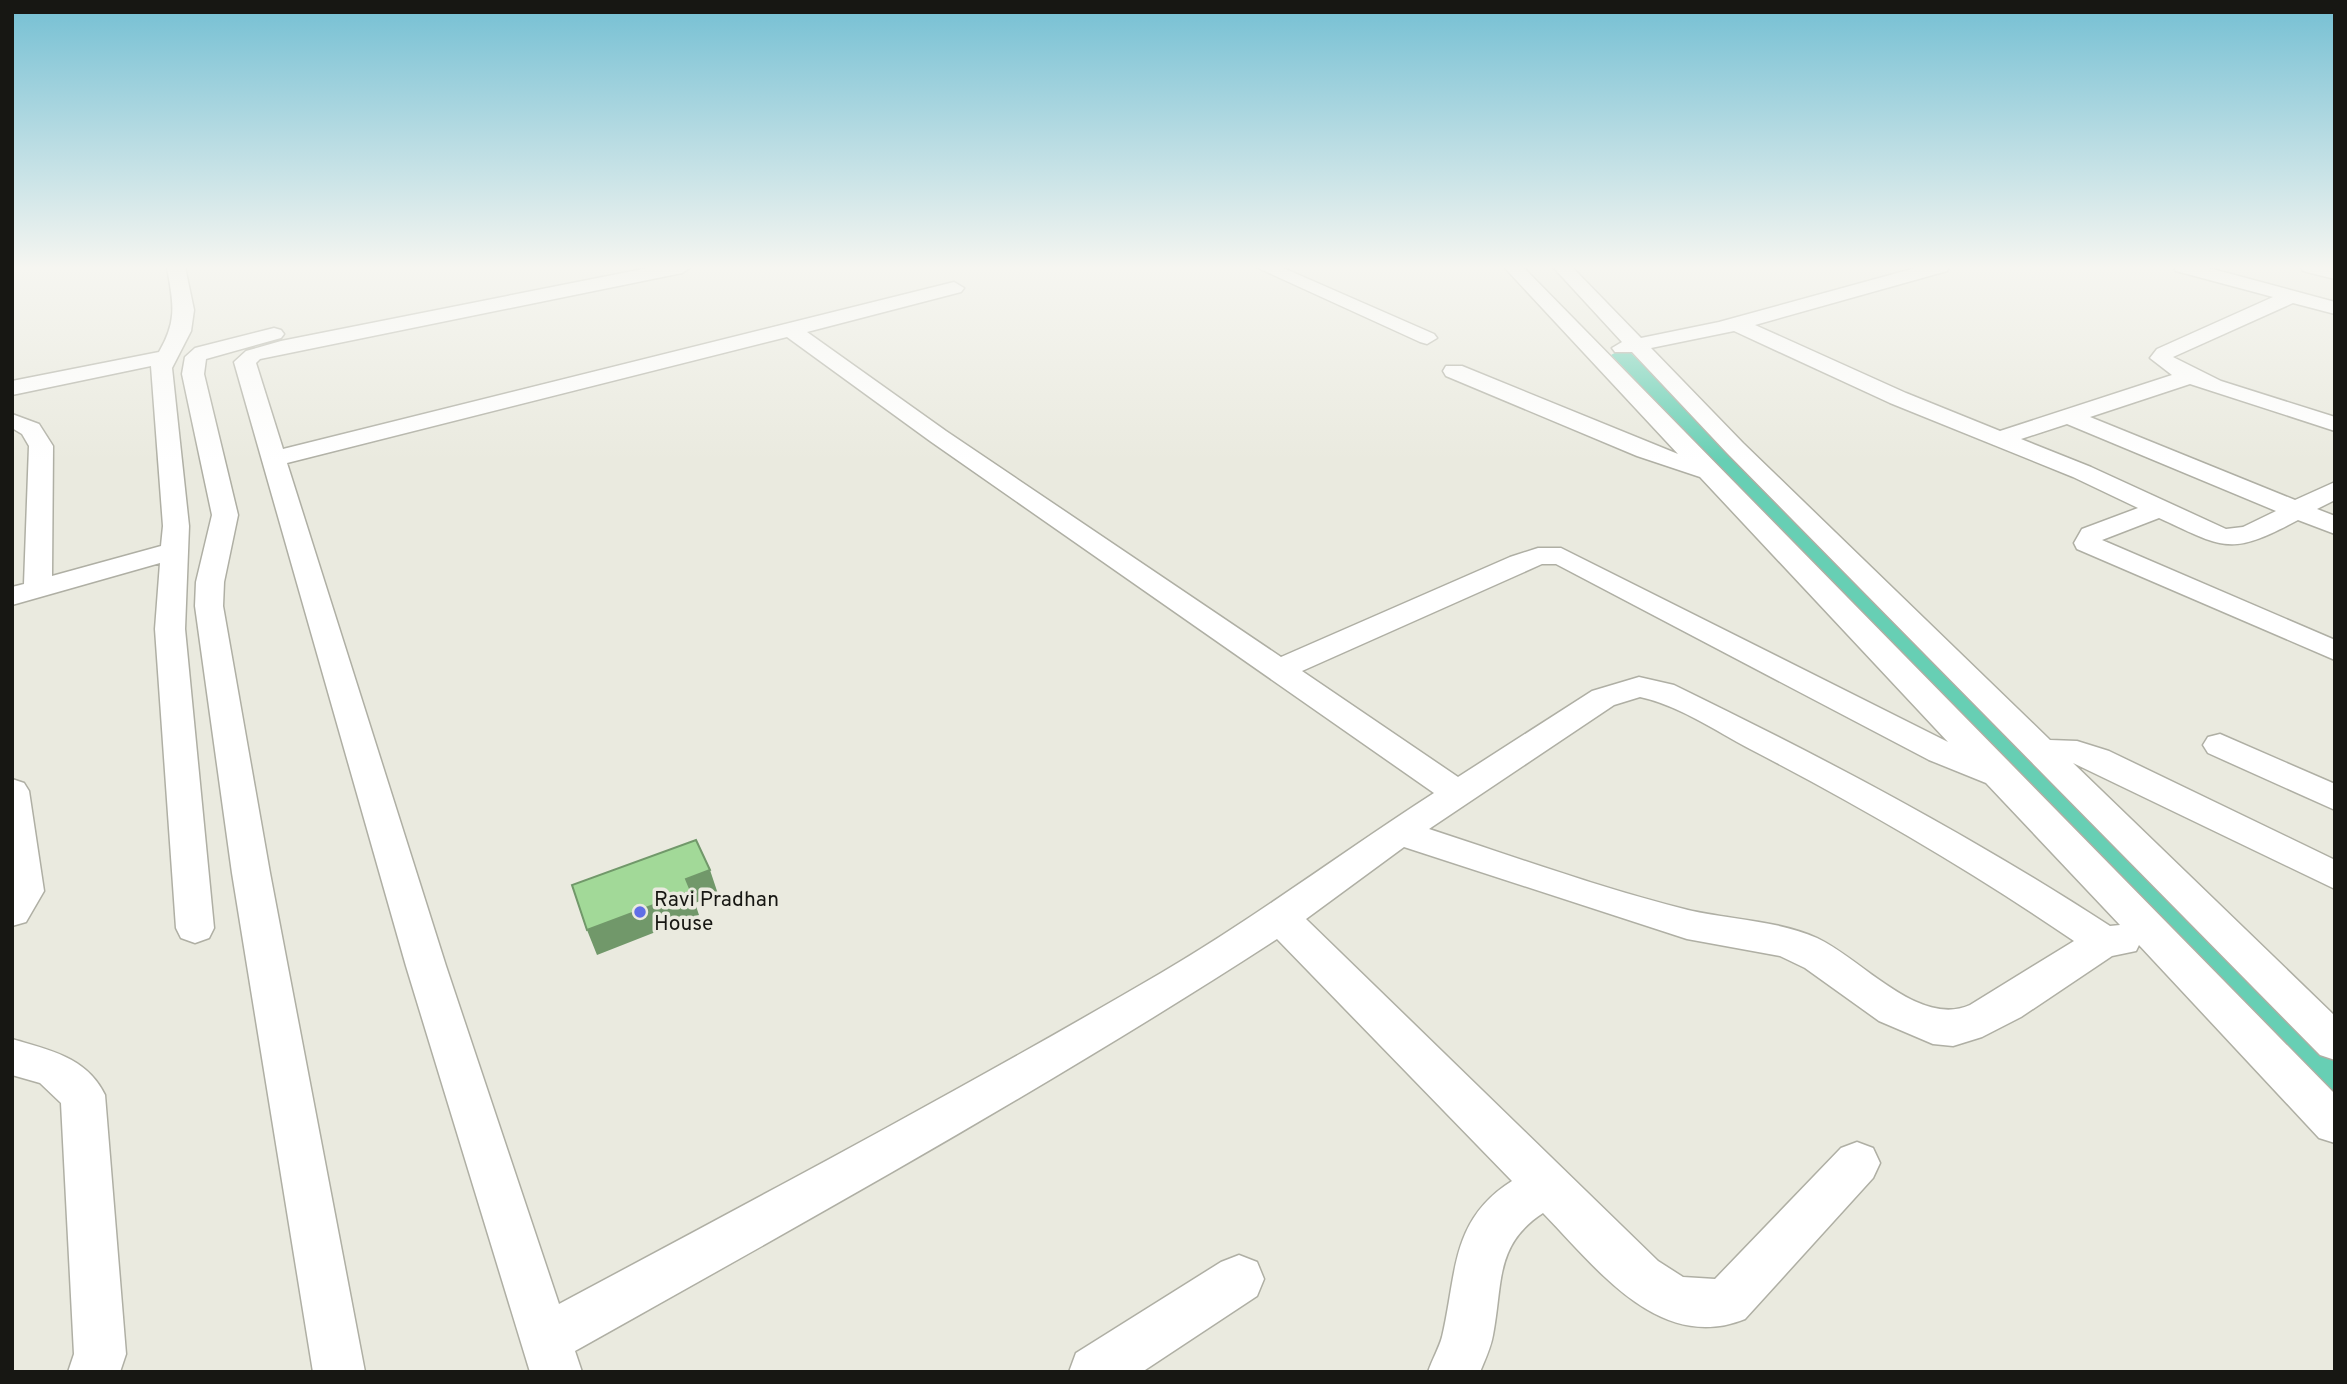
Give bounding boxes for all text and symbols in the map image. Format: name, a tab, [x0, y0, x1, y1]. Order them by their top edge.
place label: Ravi Pradhan House	[654, 887, 779, 938]
marker: Ravi Pradhan House	[632, 904, 648, 920]

